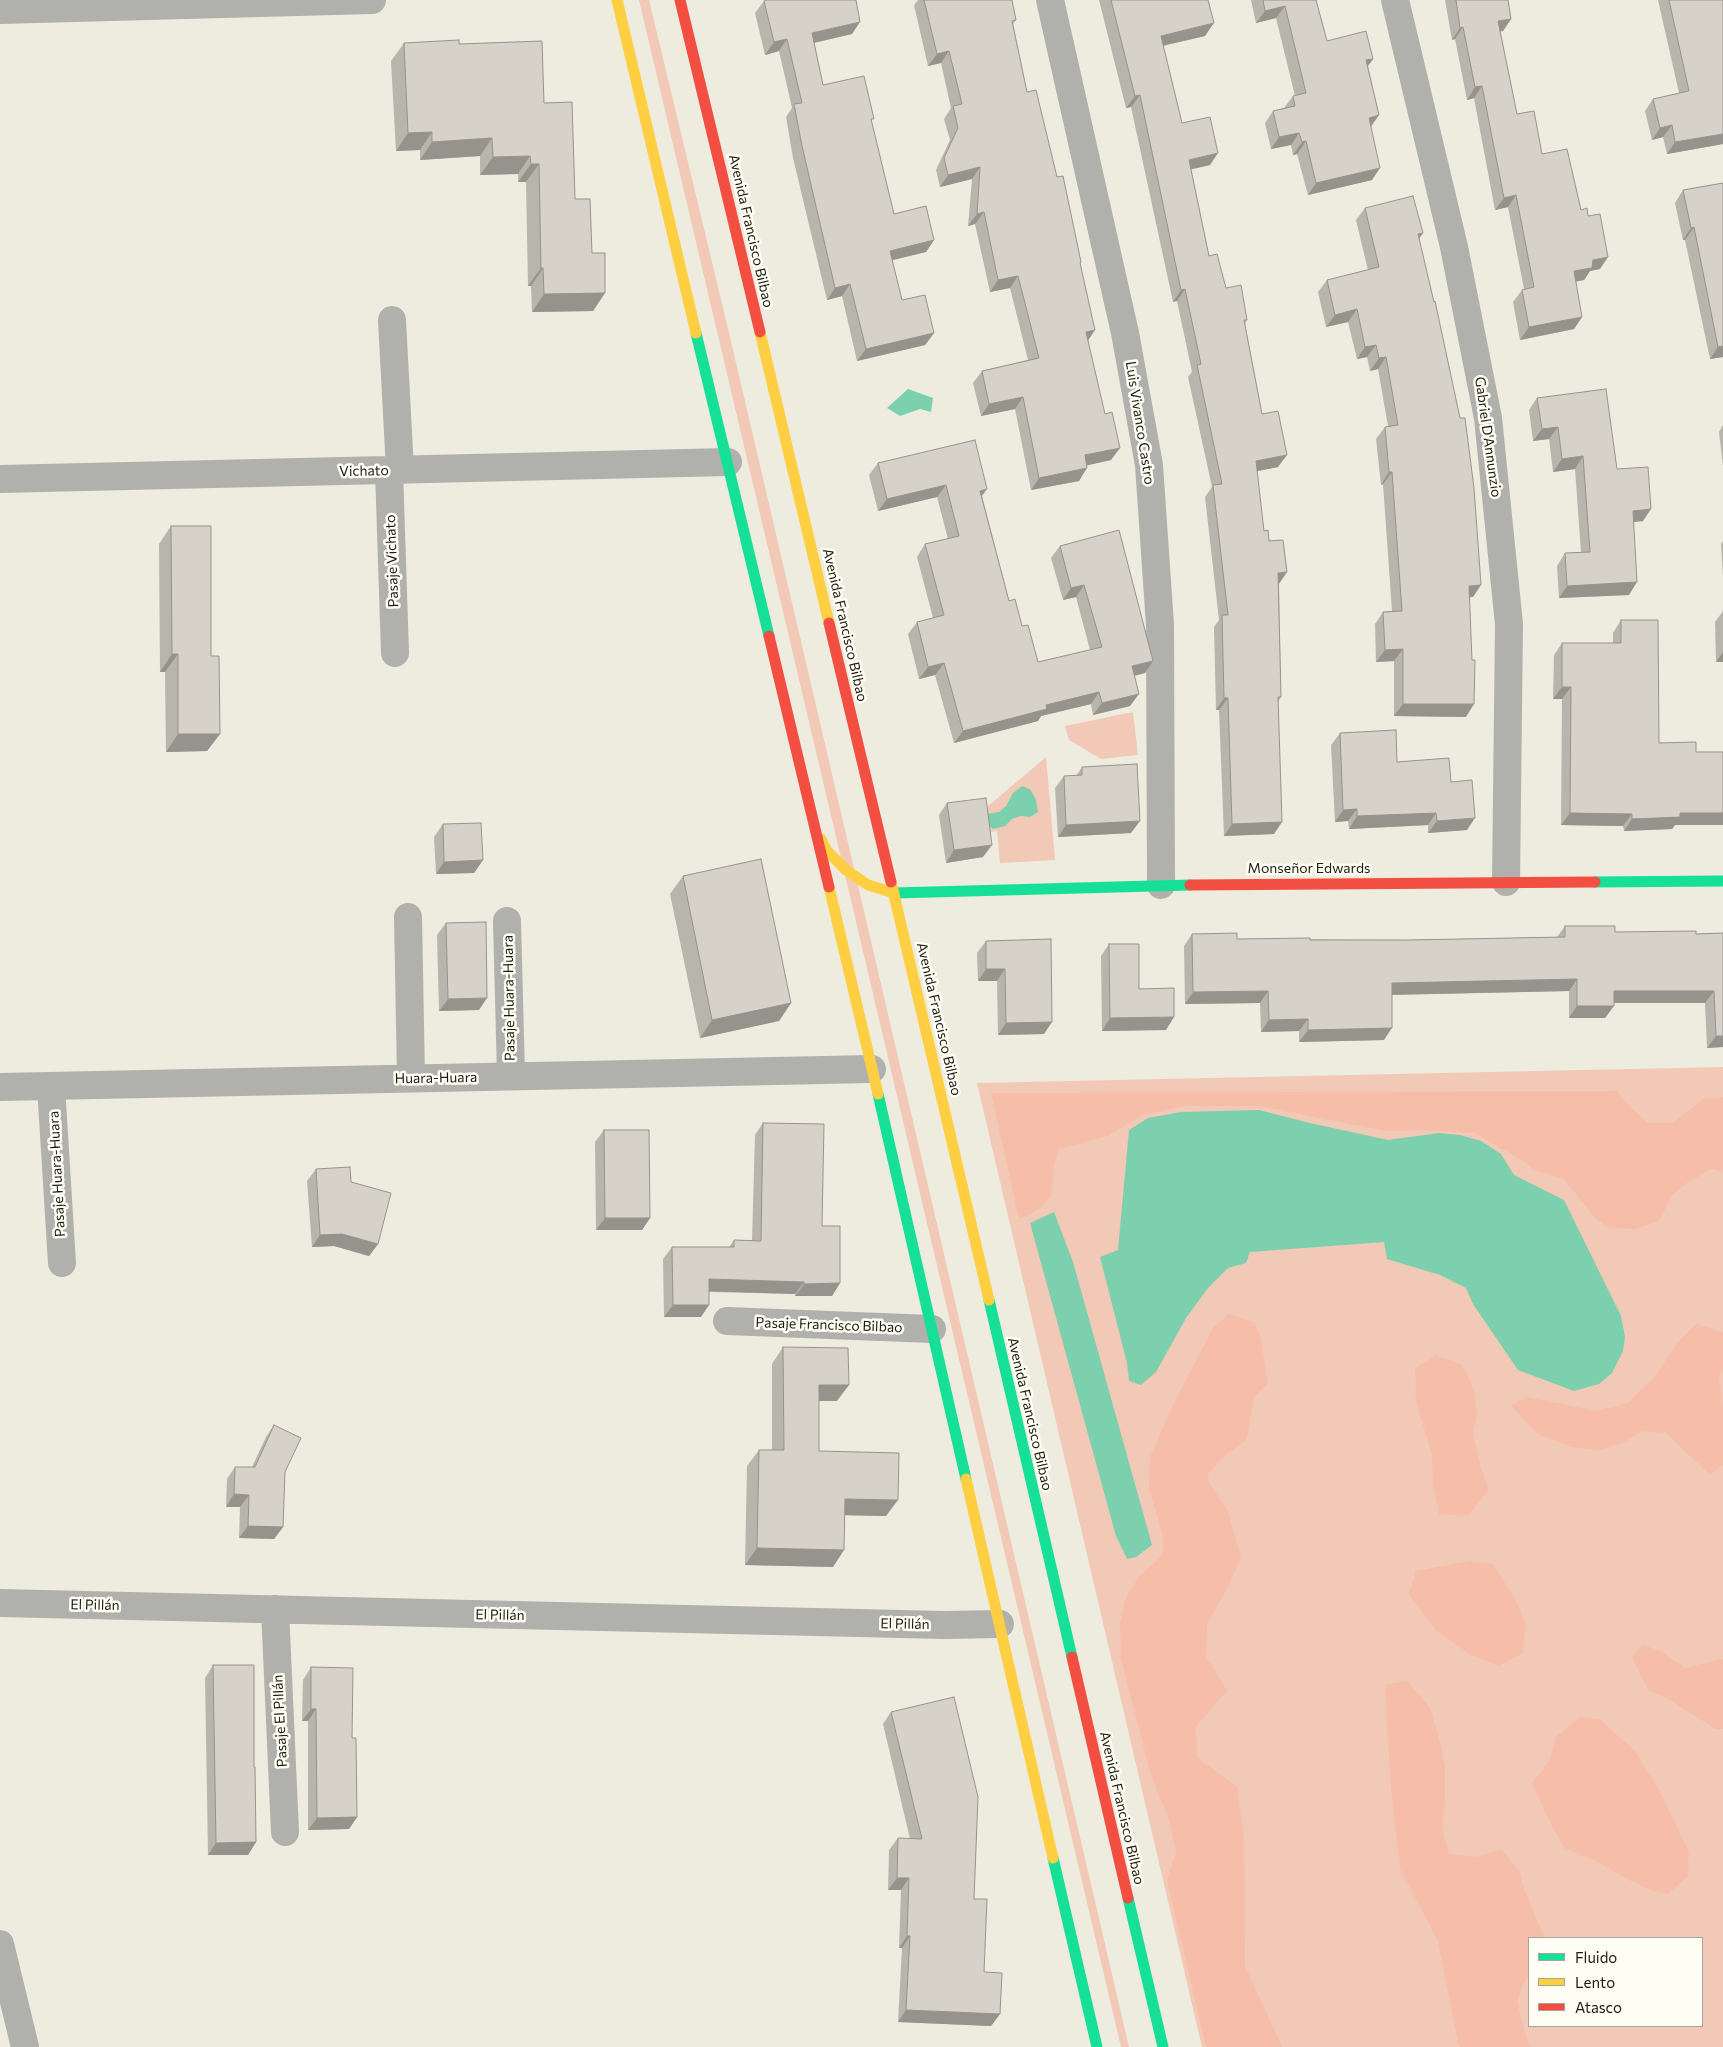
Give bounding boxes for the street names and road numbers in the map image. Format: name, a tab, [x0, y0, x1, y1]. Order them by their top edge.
street label: Avenida Francisco Bilbao	[725, 153, 777, 309]
street label: Luis Vivanco Castro	[1122, 360, 1158, 486]
street label: Gabriel D'Annunzio	[1471, 376, 1505, 498]
street label: Vichato	[339, 462, 389, 480]
street label: Pasaje Vichato	[382, 514, 402, 608]
street label: Avenida Francisco Bilbao	[819, 547, 871, 703]
street label: Monseñor Edwards	[1248, 860, 1370, 876]
street label: Pasaje Huara-Huara	[500, 935, 518, 1061]
street label: Avenida Francisco Bilbao	[913, 941, 965, 1097]
street label: Huara-Huara	[394, 1069, 478, 1087]
street label: Pasaje Huara-Huara	[45, 1111, 69, 1237]
street label: Pasaje Francisco Bilbao	[755, 1314, 903, 1336]
street label: Avenida Francisco Bilbao	[1004, 1336, 1056, 1492]
street label: El Pillán	[70, 1596, 120, 1614]
street label: El Pillán	[475, 1606, 525, 1624]
street label: El Pillán	[880, 1615, 930, 1633]
street label: Pasaje El Pillán	[269, 1674, 291, 1768]
street label: Avenida Francisco Bilbao	[1096, 1730, 1148, 1886]

